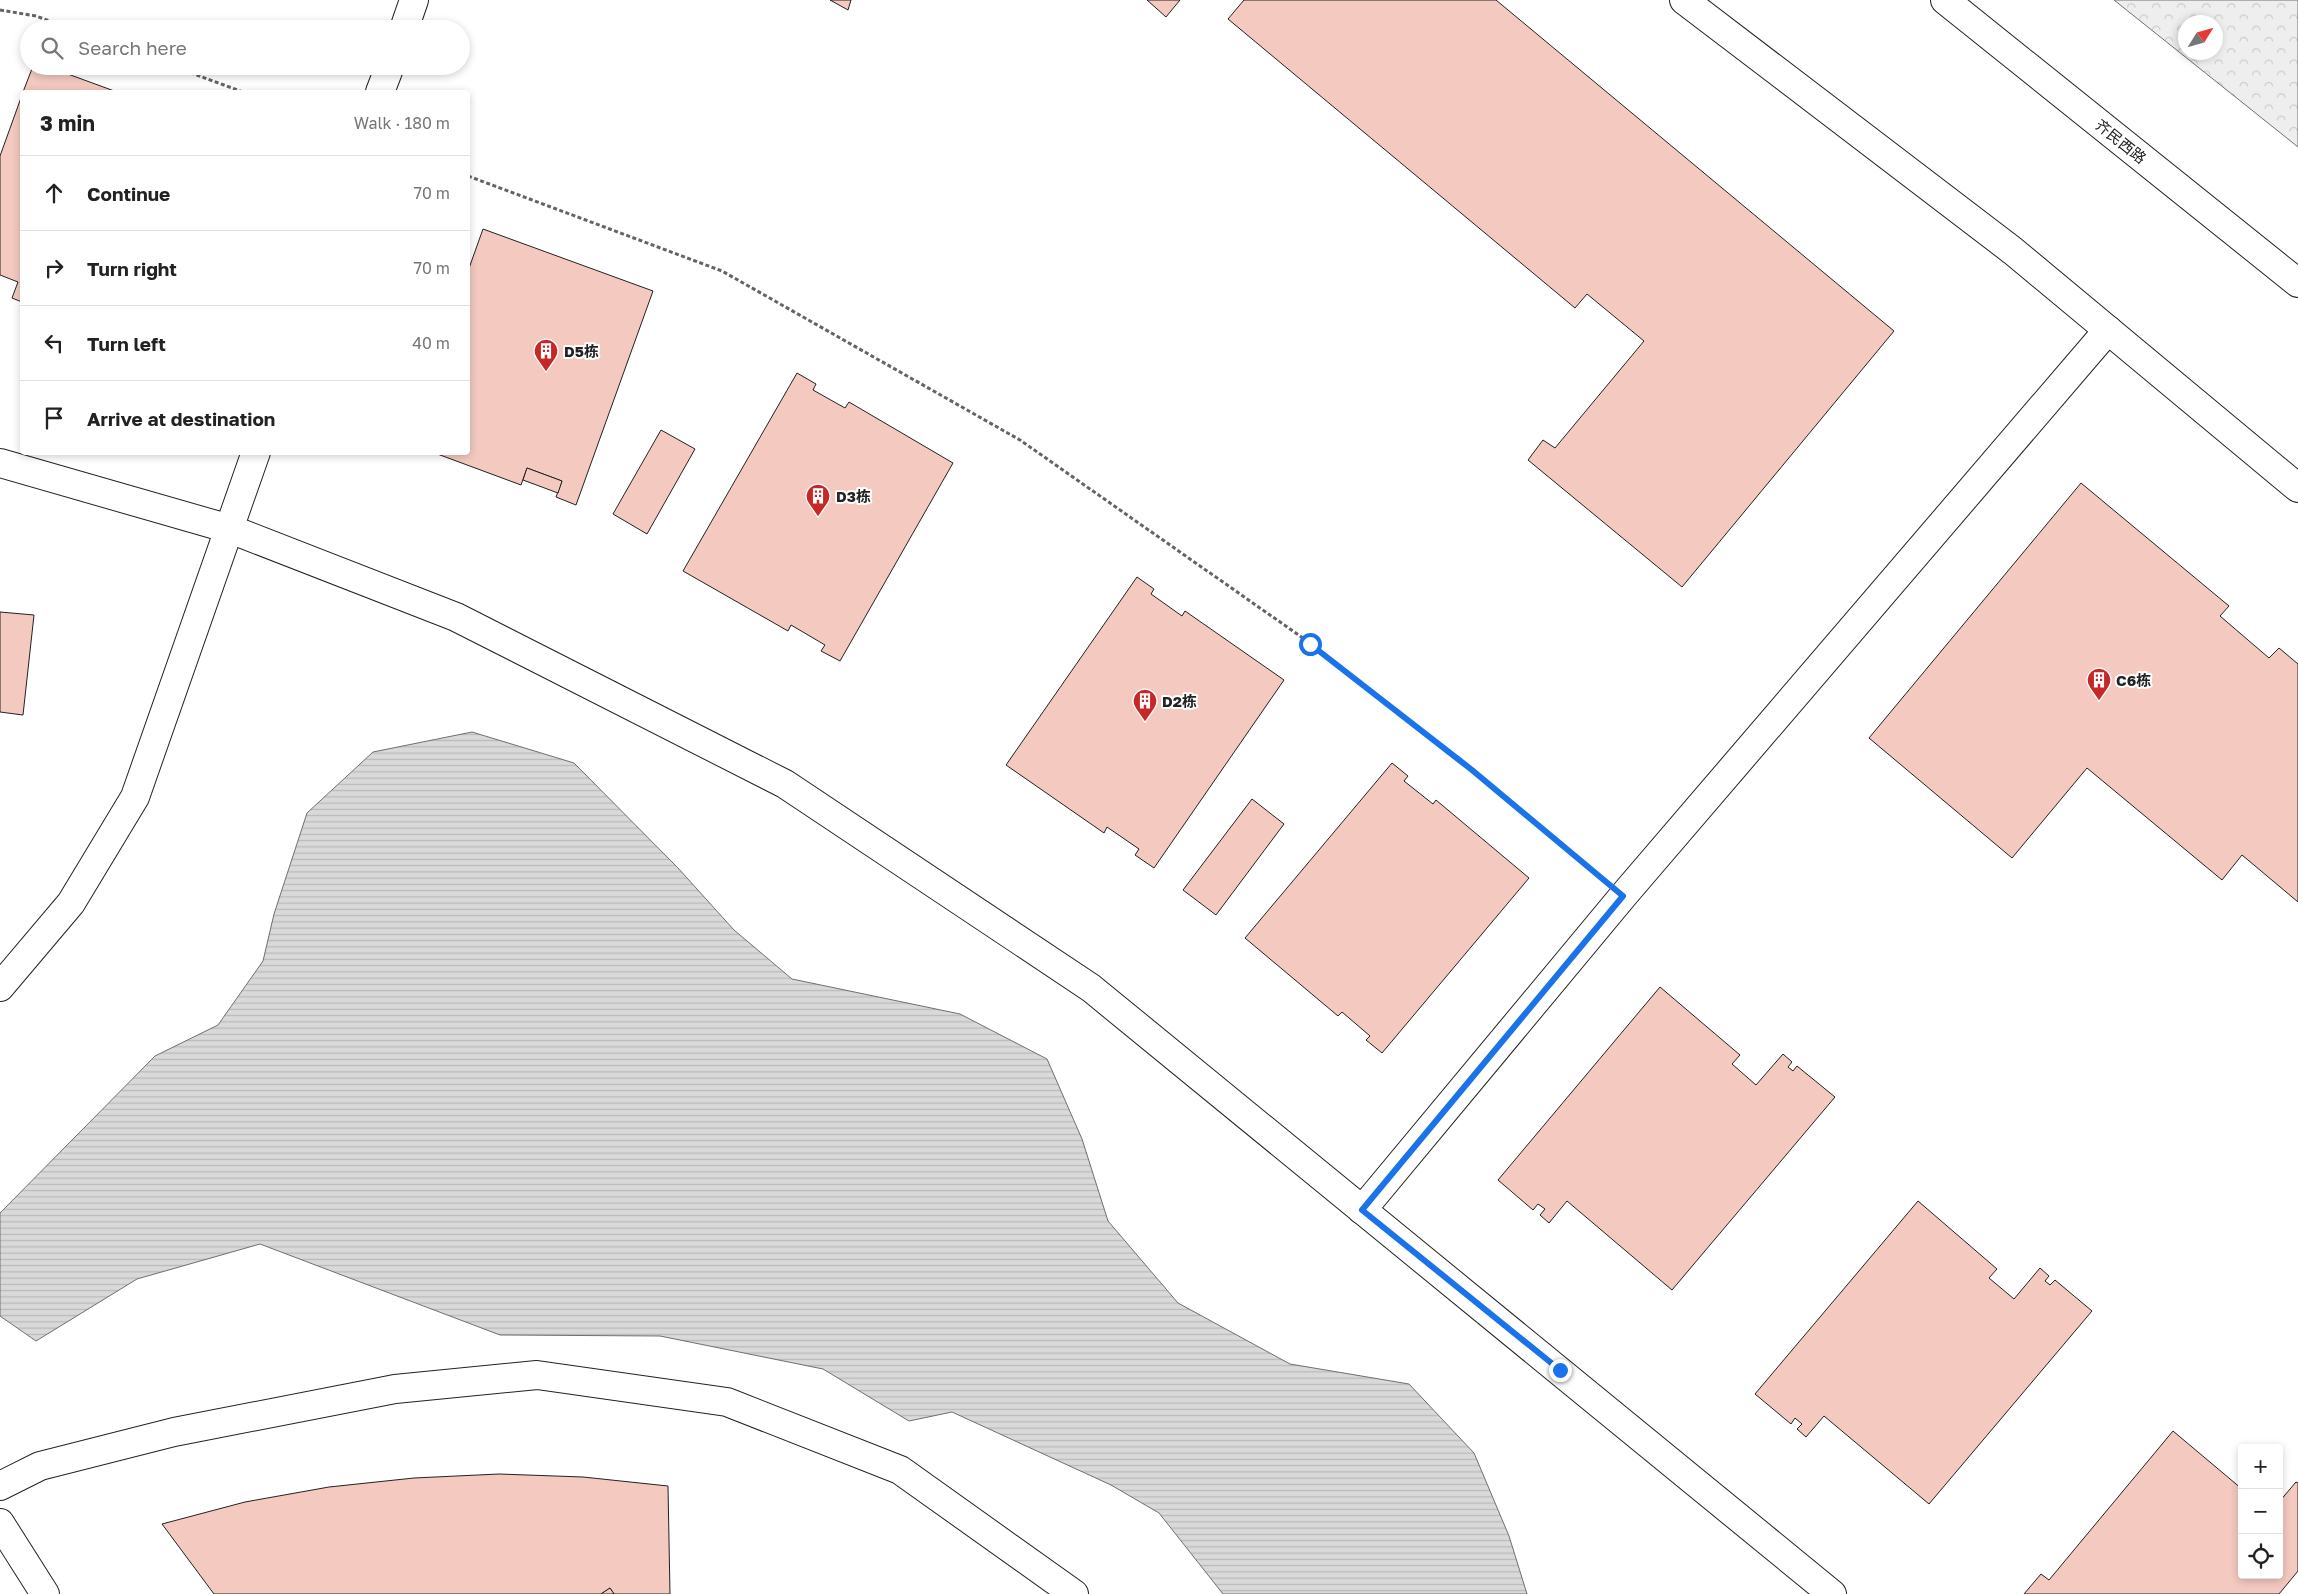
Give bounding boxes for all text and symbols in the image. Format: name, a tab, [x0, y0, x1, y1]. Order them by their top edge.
north arrow	[2178, 15, 2223, 60]
search box	[20, 20, 470, 75]
icon: search	[38, 34, 66, 62]
text: Search here	[78, 36, 187, 59]
text: 3 min	[40, 110, 95, 136]
text: Walk · 180 m	[354, 113, 450, 133]
street label: 齐民西路	[2092, 115, 2150, 167]
icon: ahead	[40, 179, 68, 207]
text: Continue	[87, 182, 170, 205]
text: 70 m	[413, 183, 450, 203]
icon: right	[40, 254, 68, 282]
text: Turn right	[87, 257, 177, 280]
text: 70 m	[413, 258, 450, 278]
icon: left	[40, 329, 68, 357]
text: Turn left	[87, 332, 166, 355]
text: 40 m	[412, 333, 450, 353]
building icon: D5栋	[533, 338, 559, 372]
place label: D5栋	[564, 342, 599, 360]
icon: arrive	[40, 404, 68, 432]
text: Arrive at destination	[87, 407, 275, 430]
building icon: D3栋	[805, 483, 831, 517]
place label: D3栋	[836, 487, 871, 505]
route start	[1299, 633, 1322, 656]
building icon: C6栋	[2086, 667, 2112, 701]
place label: C6栋	[2116, 671, 2151, 689]
building icon: D2栋	[1132, 688, 1158, 722]
place label: D2栋	[1162, 692, 1197, 710]
route end	[1549, 1359, 1572, 1382]
map controls	[2238, 1444, 2283, 1579]
button: +	[2238, 1444, 2283, 1489]
button: −	[2238, 1489, 2283, 1534]
button: locate	[2238, 1534, 2283, 1579]

